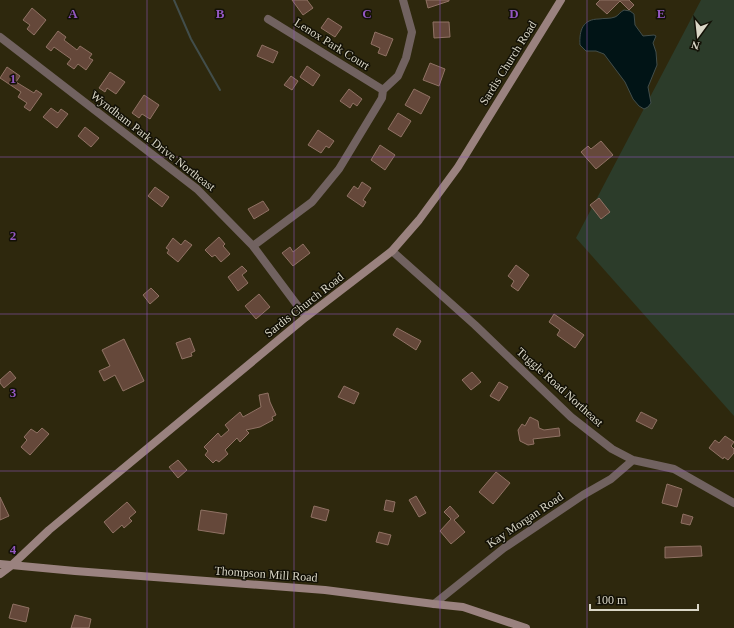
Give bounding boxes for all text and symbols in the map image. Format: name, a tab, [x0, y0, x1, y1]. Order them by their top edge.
text: A	[68, 6, 78, 21]
text: B	[216, 6, 225, 21]
text: D	[509, 6, 519, 21]
text: E	[657, 6, 665, 21]
street label: Lenox Park Court	[292, 15, 372, 73]
north arrow	[678, 16, 718, 56]
street label: Sardis Church Road	[476, 18, 540, 108]
text: N	[690, 39, 701, 52]
text: 1	[10, 71, 16, 86]
street label: Wyndham Park Drive Northeast	[88, 88, 219, 194]
text: 2	[10, 228, 16, 243]
street label: Sardis Church Road	[262, 270, 346, 340]
street label: Tuggle Road Northeast	[514, 344, 607, 430]
text: 3	[10, 385, 17, 400]
street label: Kay Morgan Road	[484, 489, 566, 551]
text: 4	[10, 542, 17, 557]
street label: Thompson Mill Road	[214, 563, 318, 585]
scale bar	[590, 586, 698, 612]
text: 100 m	[596, 593, 627, 607]

